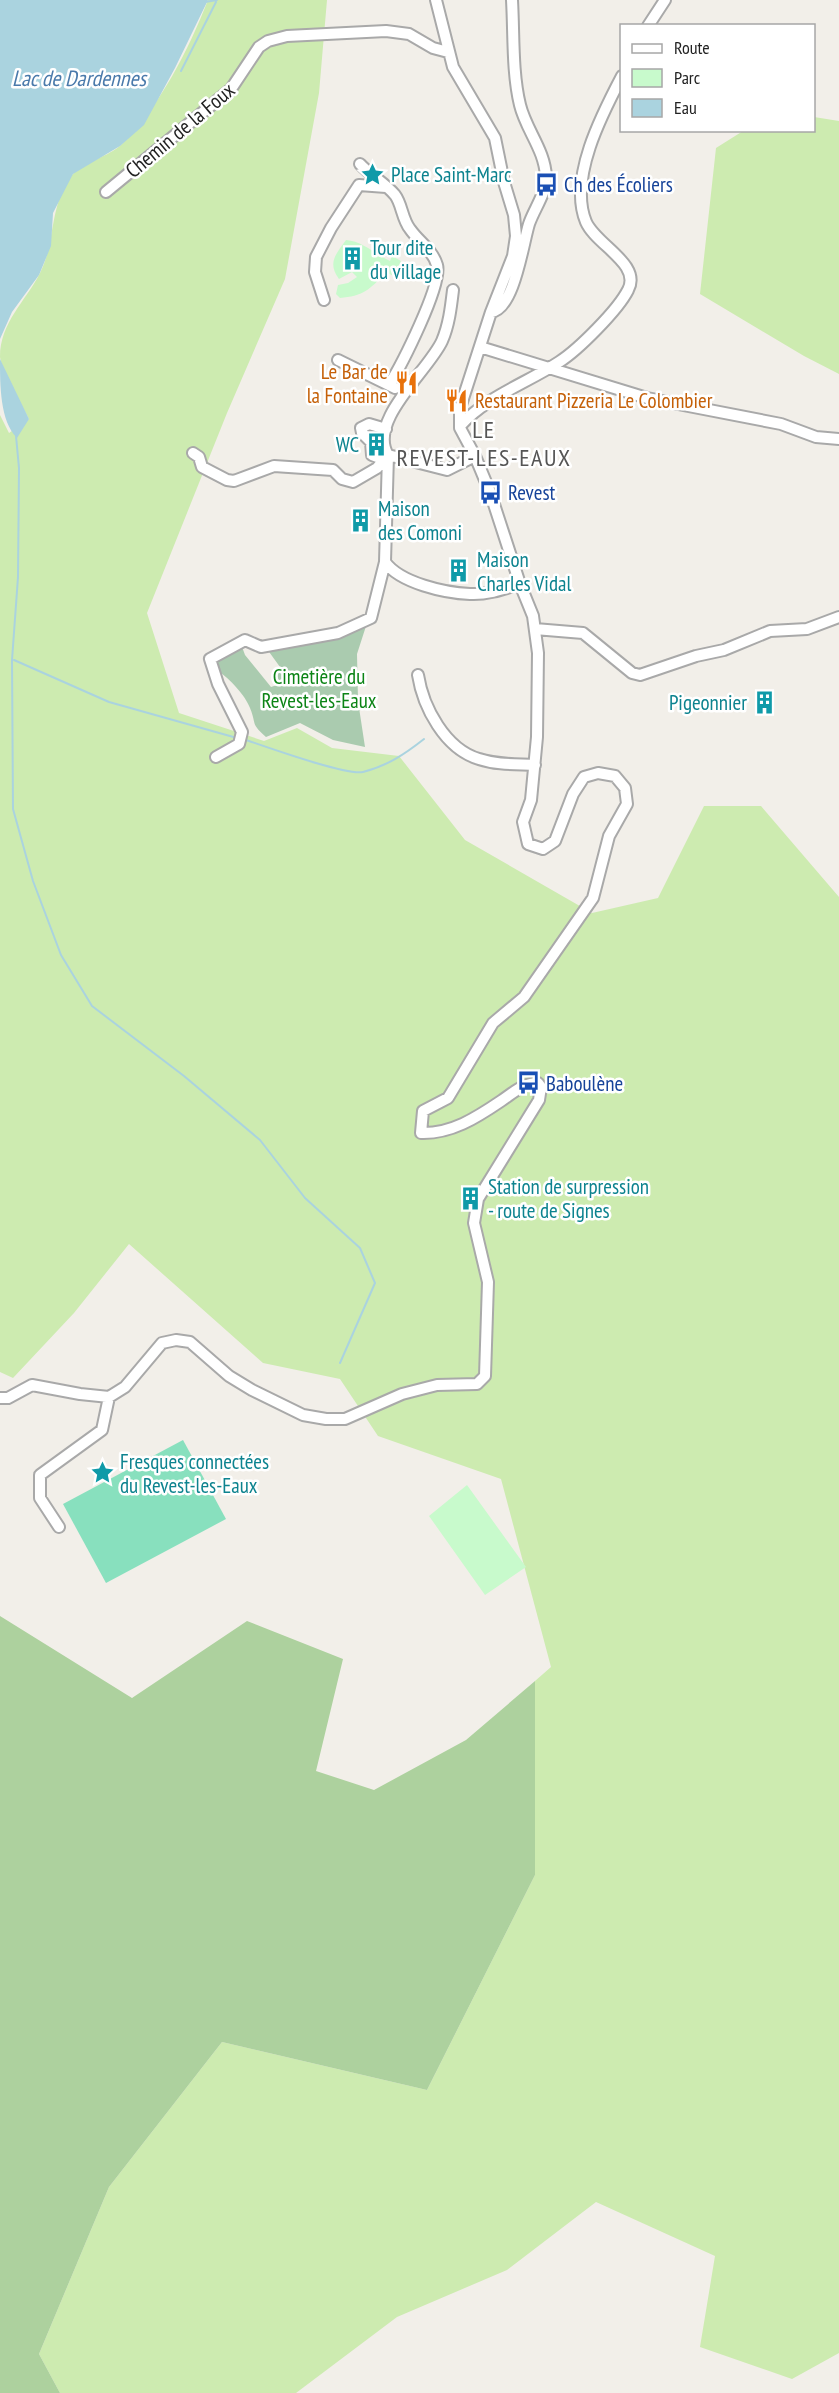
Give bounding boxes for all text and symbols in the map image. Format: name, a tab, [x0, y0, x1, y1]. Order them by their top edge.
legend	[620, 24, 815, 132]
text: Route	[674, 36, 710, 59]
water label: Lac de Dardennes	[12, 64, 148, 92]
text: Parc	[674, 66, 701, 89]
street label: Chemin de la Foux	[120, 76, 241, 184]
text: Eau	[674, 96, 697, 119]
place icon: Place Saint-Marc	[360, 161, 386, 187]
place label: Place Saint-Marc	[391, 161, 512, 188]
bus stop icon: Ch des Écoliers	[533, 171, 559, 197]
place label: Ch des Écoliers	[564, 171, 673, 198]
place label: Tour dite du village	[370, 234, 441, 285]
building icon: Tour dite du village	[339, 246, 365, 272]
place label: Le Bar de la Fontaine	[307, 358, 388, 409]
restaurant icon: Le Bar de la Fontaine	[393, 370, 419, 396]
restaurant icon: Restaurant Pizzeria Le Colombier	[444, 387, 470, 413]
place label: Restaurant Pizzeria Le Colombier	[475, 387, 713, 414]
district label: LE REVEST-LES-EAUX	[397, 414, 571, 473]
place label: WC	[336, 431, 359, 458]
building icon: WC	[364, 431, 390, 457]
bus stop icon: Revest	[477, 479, 503, 505]
place label: Revest	[508, 479, 555, 506]
place label: Maison des Comoni	[378, 495, 462, 546]
building icon: Maison des Comoni	[347, 507, 373, 533]
place label: Maison Charles Vidal	[477, 546, 571, 597]
building icon: Maison Charles Vidal	[446, 558, 472, 584]
park label: Cimetière du Revest-les-Eaux	[262, 663, 377, 714]
place label: Pigeonnier	[669, 689, 747, 716]
building icon: Pigeonnier	[752, 689, 778, 715]
bus stop icon: Baboulène	[515, 1070, 541, 1096]
place label: Baboulène	[546, 1070, 623, 1097]
place label: Station de surpression - route de Signes	[488, 1173, 649, 1224]
building icon: Station de surpression - route de Signes	[457, 1185, 483, 1211]
place label: Fresques connectées du Revest-les-Eaux	[120, 1448, 269, 1499]
place icon: Fresques connectées du Revest-les-Eaux	[89, 1460, 115, 1486]

